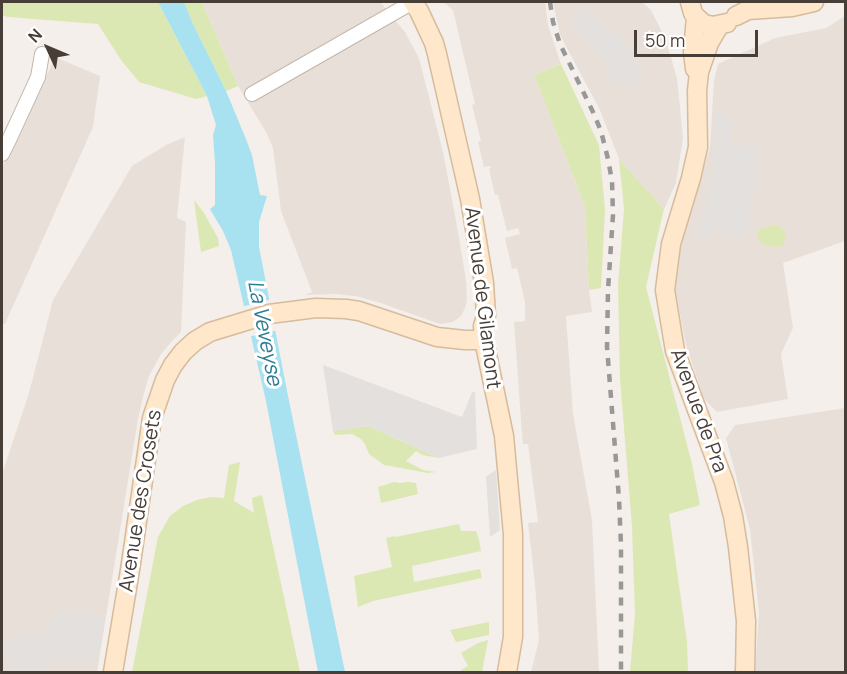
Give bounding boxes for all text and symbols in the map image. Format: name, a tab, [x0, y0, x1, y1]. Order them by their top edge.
north arrow	[18, 18, 78, 78]
scale bar	[637, 18, 762, 56]
text: N	[23, 24, 47, 47]
text: 50 m	[645, 28, 685, 52]
street label: Avenue de Gilamont	[459, 206, 505, 390]
water label: La Veveyse	[241, 278, 287, 388]
street label: Avenue de Pra	[664, 346, 732, 476]
street label: Avenue des Crosets	[115, 408, 167, 594]

